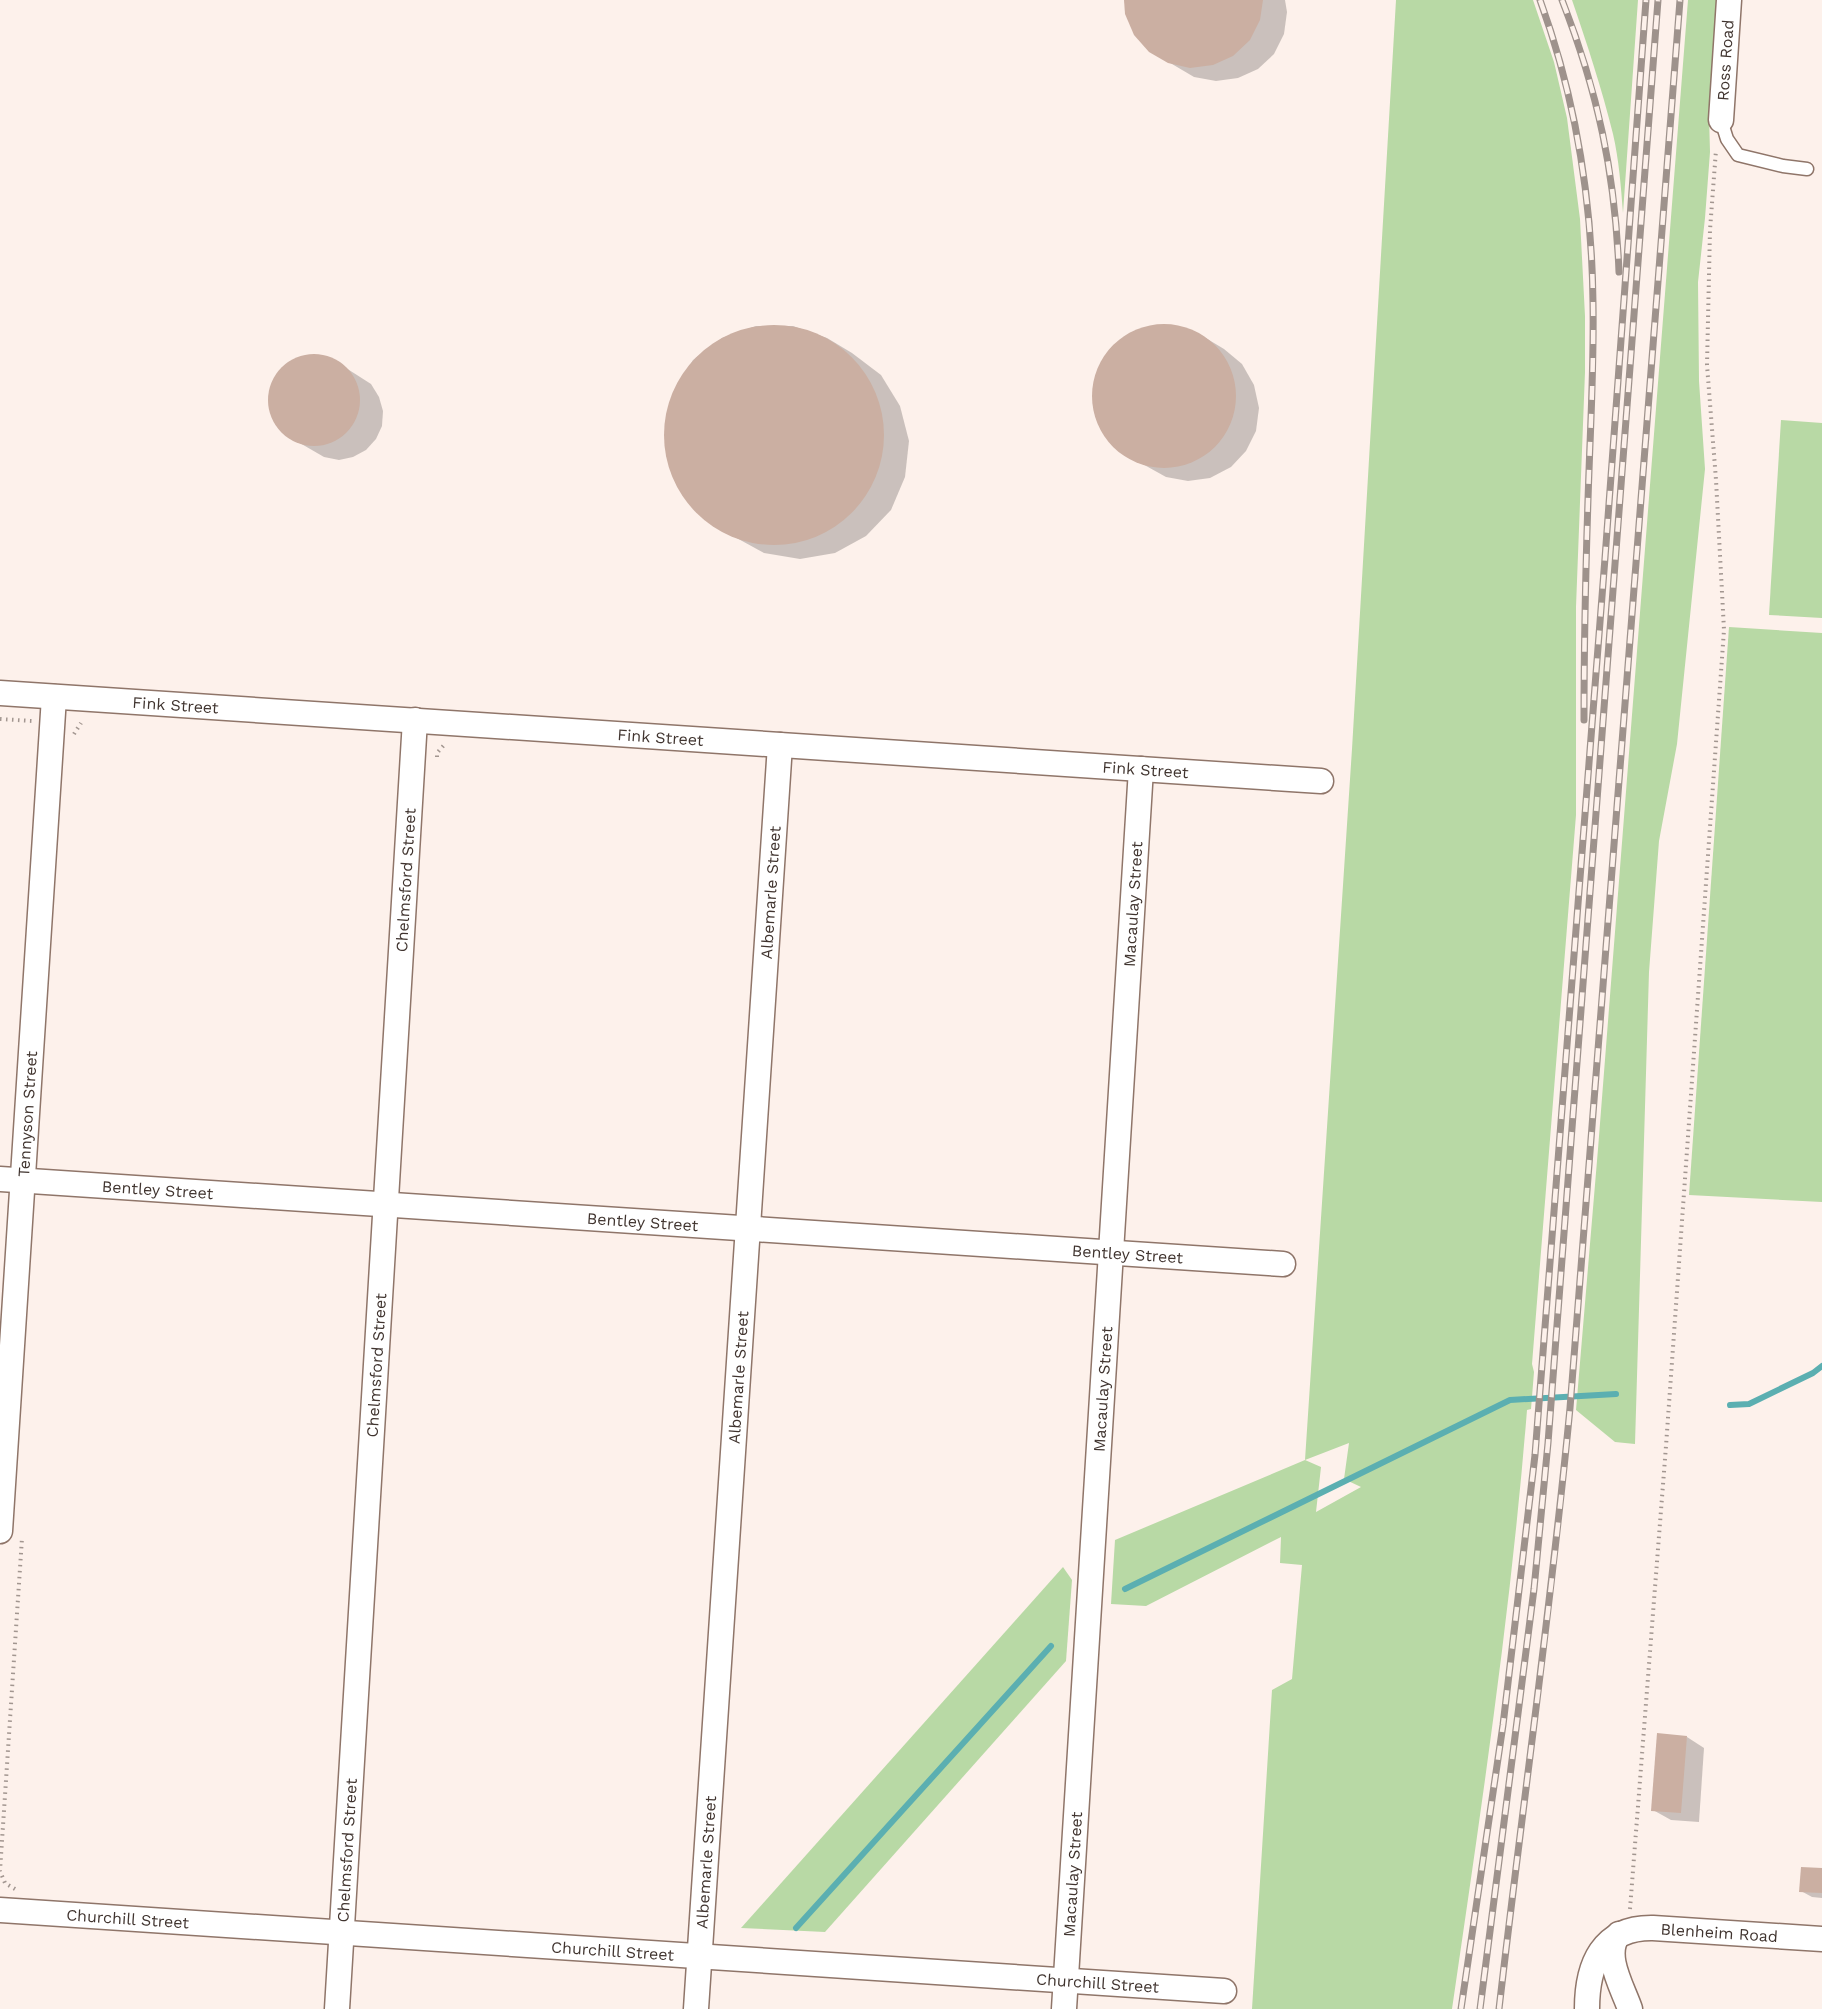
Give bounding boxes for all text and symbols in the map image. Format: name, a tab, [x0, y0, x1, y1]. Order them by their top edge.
street label: Ross Road	[1713, 19, 1737, 101]
street label: Fink Street	[132, 692, 220, 717]
street label: Fink Street	[617, 725, 705, 749]
street label: Fink Street	[1102, 757, 1189, 782]
street label: Chelmsford Street	[391, 807, 419, 953]
street label: Albemarle Street	[756, 825, 784, 960]
street label: Macaulay Street	[1119, 841, 1146, 967]
street label: Tennyson Street	[13, 1050, 41, 1178]
street label: Bentley Street	[101, 1176, 214, 1203]
street label: Bentley Street	[586, 1208, 699, 1235]
street label: Bentley Street	[1071, 1241, 1184, 1267]
street label: Chelmsford Street	[362, 1292, 390, 1438]
street label: Albemarle Street	[724, 1310, 752, 1445]
street label: Macaulay Street	[1089, 1326, 1116, 1452]
street label: Chelmsford Street	[333, 1777, 360, 1923]
street label: Albemarle Street	[692, 1795, 720, 1930]
street label: Macaulay Street	[1059, 1811, 1086, 1938]
street label: Churchill Street	[66, 1905, 190, 1932]
street label: Blenheim Road	[1660, 1919, 1779, 1946]
street label: Churchill Street	[551, 1937, 675, 1964]
street label: Churchill Street	[1036, 1969, 1160, 1996]

